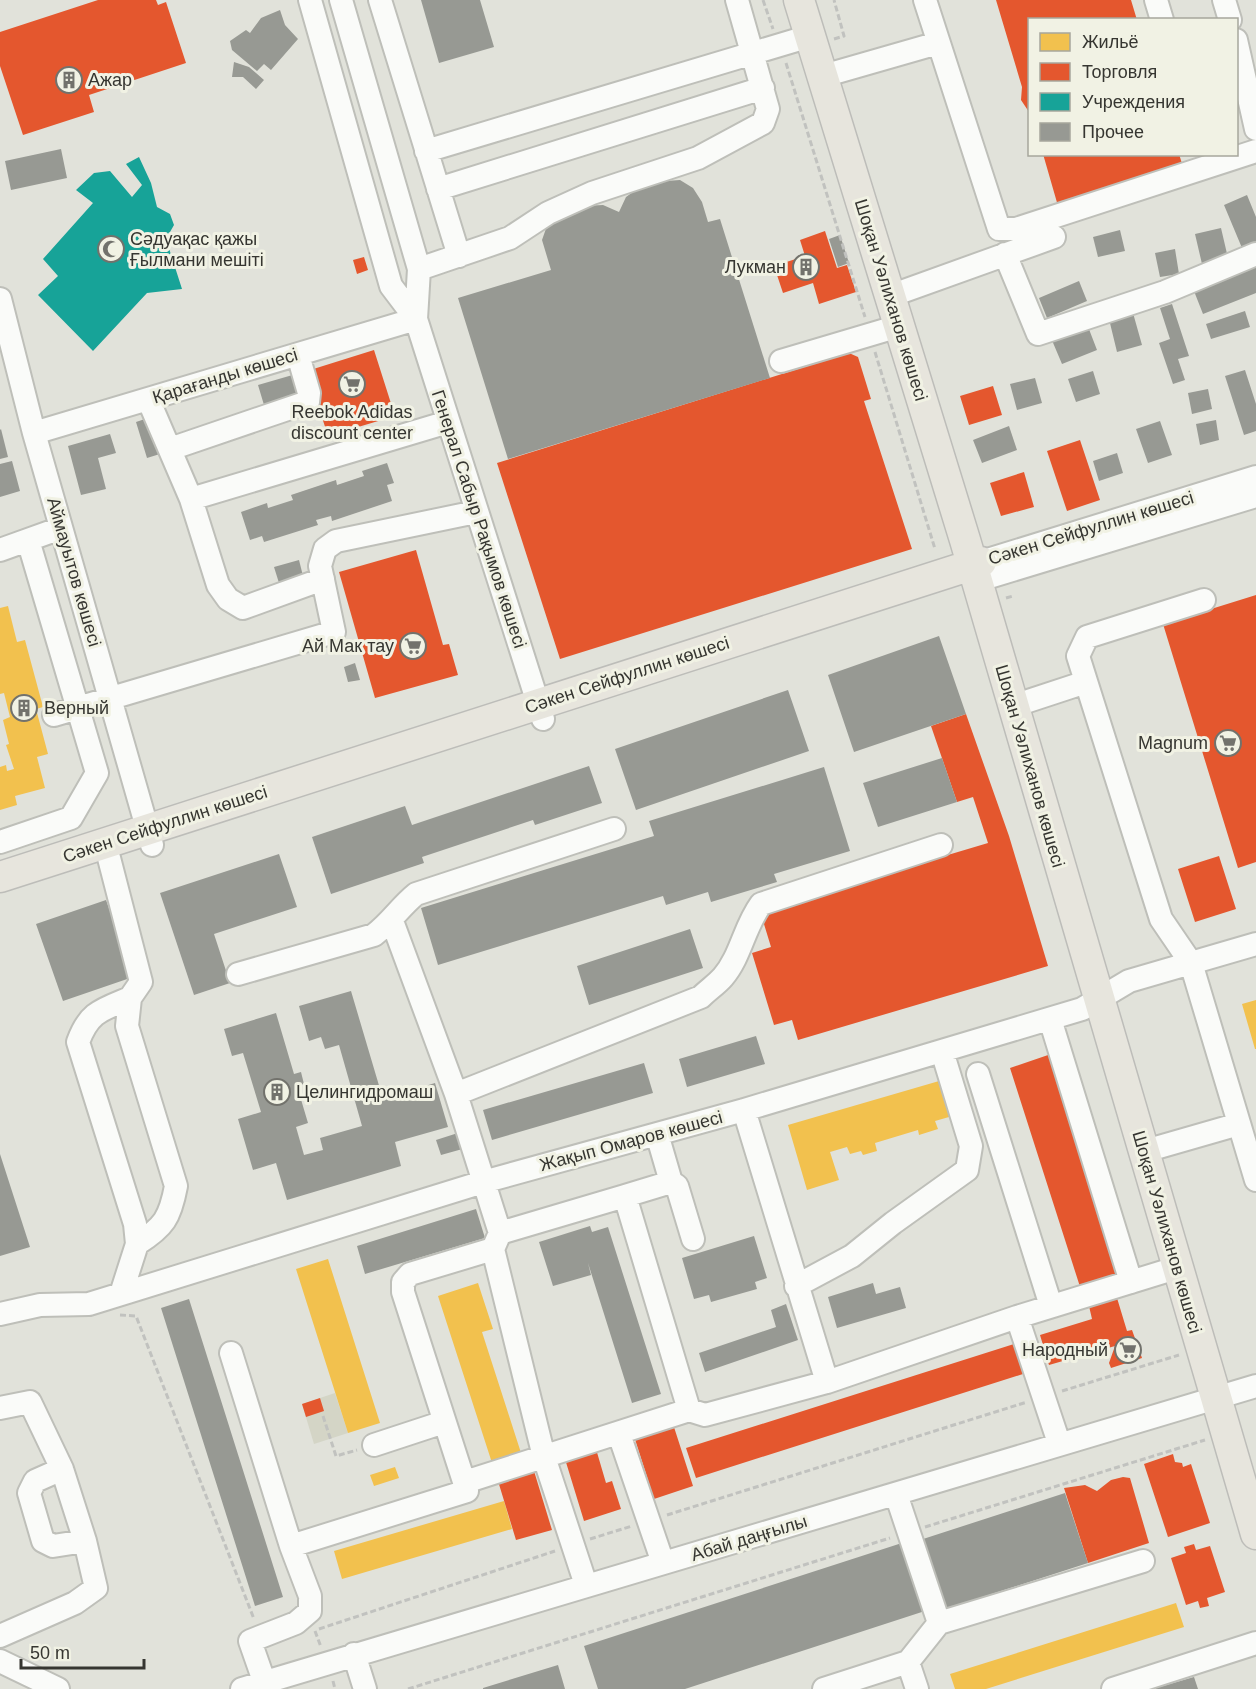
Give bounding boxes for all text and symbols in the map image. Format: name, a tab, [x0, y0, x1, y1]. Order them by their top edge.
legend	[1028, 18, 1238, 156]
text: Жильё	[1082, 32, 1139, 52]
text: Торговля	[1082, 62, 1157, 82]
building icon: Ажар	[54, 65, 84, 95]
place label: Ажар	[88, 70, 132, 90]
text: Учреждения	[1082, 92, 1185, 112]
text: Прочее	[1082, 122, 1144, 142]
street label: Шоқан Уәлиханов көшесі	[851, 197, 931, 403]
place label: Сәдуақас қажы Ғылмани мешіті	[129, 229, 264, 270]
mosque icon: Сәдуақас қажы Ғылмани мешіті	[96, 234, 126, 264]
building icon: Лукман	[791, 252, 821, 282]
place label: Лукман	[725, 257, 786, 277]
street label: Қарағанды көшесі	[150, 344, 300, 408]
supermarket icon: Reebok Adidas discount center	[337, 369, 367, 399]
street label: Генерал Сабыр Рақымов көшесі	[428, 388, 530, 650]
place label: Reebok Adidas discount center	[291, 402, 413, 443]
street label: Сәкен Сейфуллин көшесі	[986, 487, 1196, 569]
street label: Аймауытов көшесі	[43, 495, 105, 649]
supermarket icon: Ай Мак тау	[398, 631, 428, 661]
street label: Сәкен Сейфуллин көшесі	[522, 632, 732, 718]
place label: Ай Мак тау	[302, 636, 394, 656]
street label: Шоқан Уәлиханов көшесі	[991, 662, 1069, 870]
building icon: Верный	[9, 693, 39, 723]
place label: Верный	[44, 698, 109, 718]
supermarket icon: Magnum	[1213, 728, 1243, 758]
place label: Magnum	[1138, 733, 1208, 753]
street label: Сәкен Сейфуллин көшесі	[60, 781, 270, 867]
building icon: Целингидромаш	[262, 1077, 292, 1107]
place label: Целингидромаш	[296, 1082, 433, 1102]
street label: Жақып Омаров көшесі	[537, 1107, 725, 1175]
street label: Шоқан Уәлиханов көшесі	[1128, 1128, 1206, 1336]
supermarket icon: Народный	[1113, 1335, 1143, 1365]
place label: Народный	[1022, 1340, 1108, 1360]
street label: Абай даңғылы	[689, 1511, 809, 1565]
scale bar	[21, 1632, 144, 1670]
text: 50 m	[30, 1643, 70, 1663]

